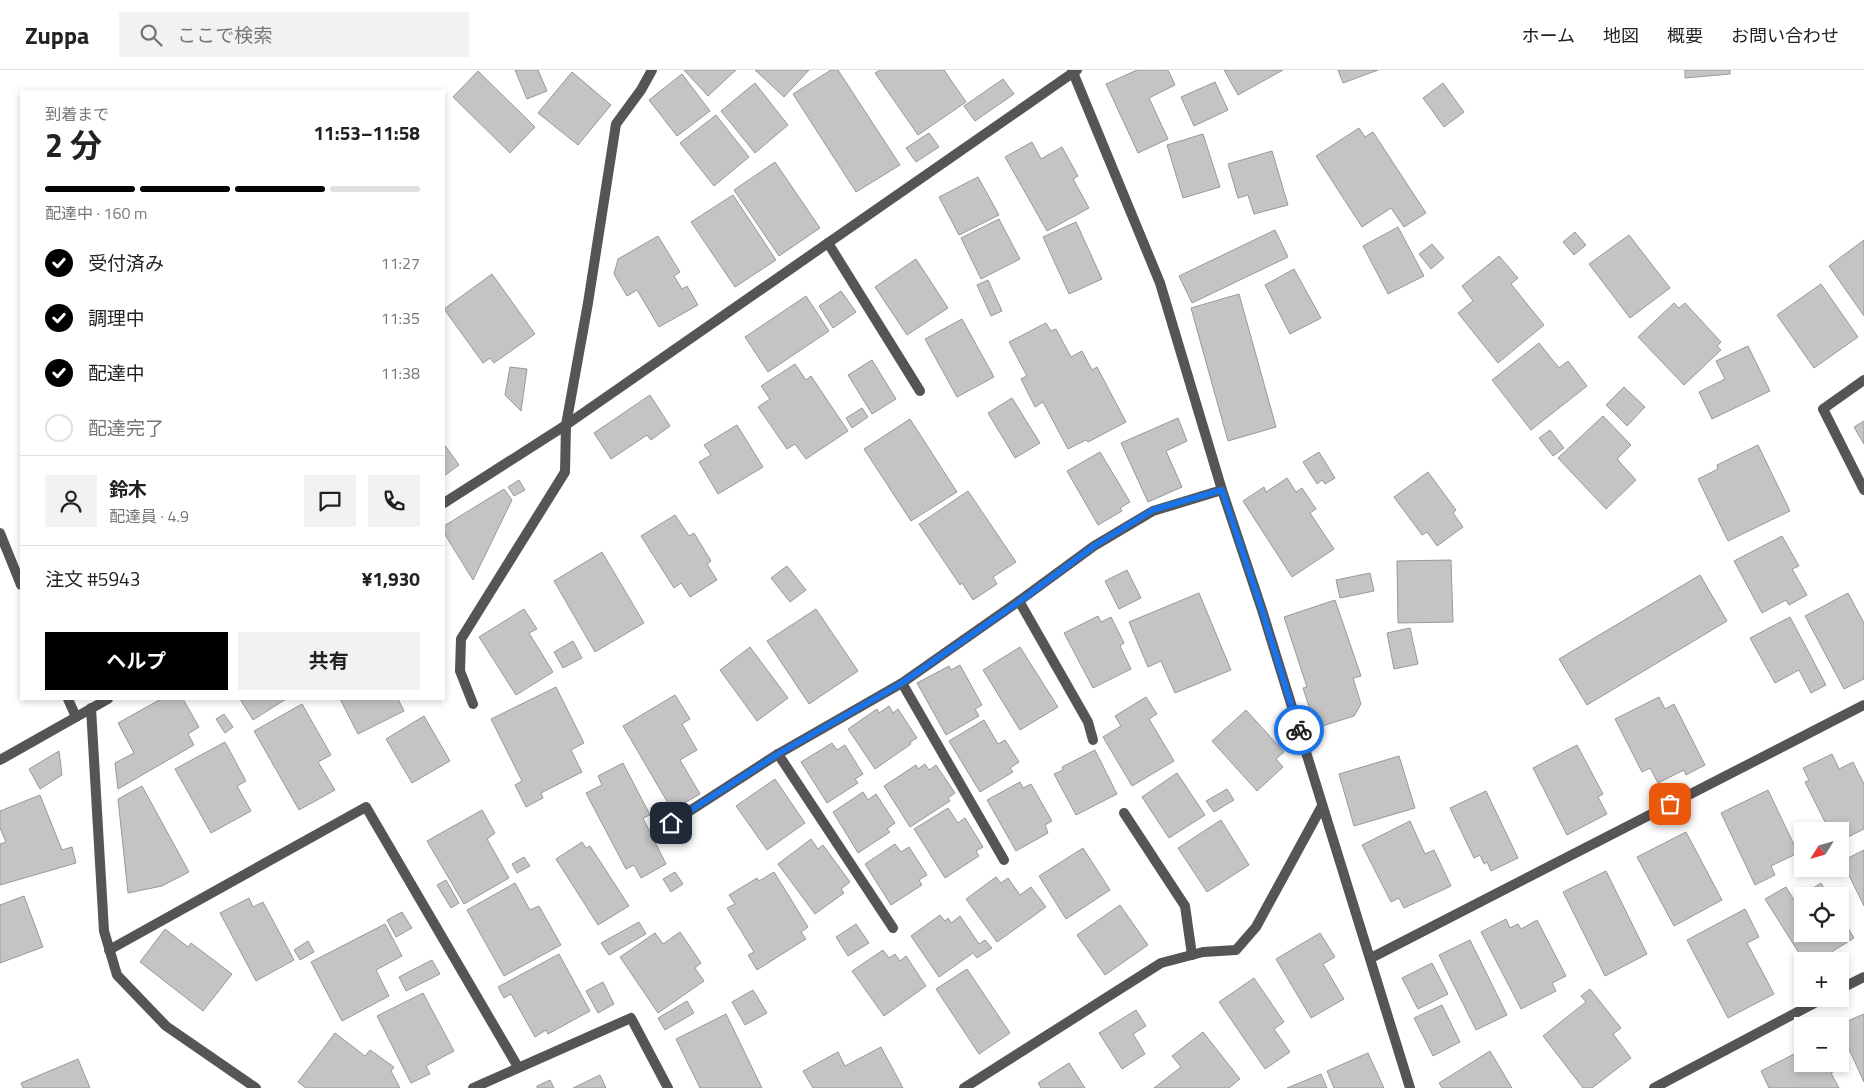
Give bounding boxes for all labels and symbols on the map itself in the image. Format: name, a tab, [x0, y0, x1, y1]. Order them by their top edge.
courier	[1274, 705, 1324, 755]
pin	[1649, 783, 1691, 825]
pin	[650, 802, 692, 844]
north arrow	[1794, 822, 1849, 878]

